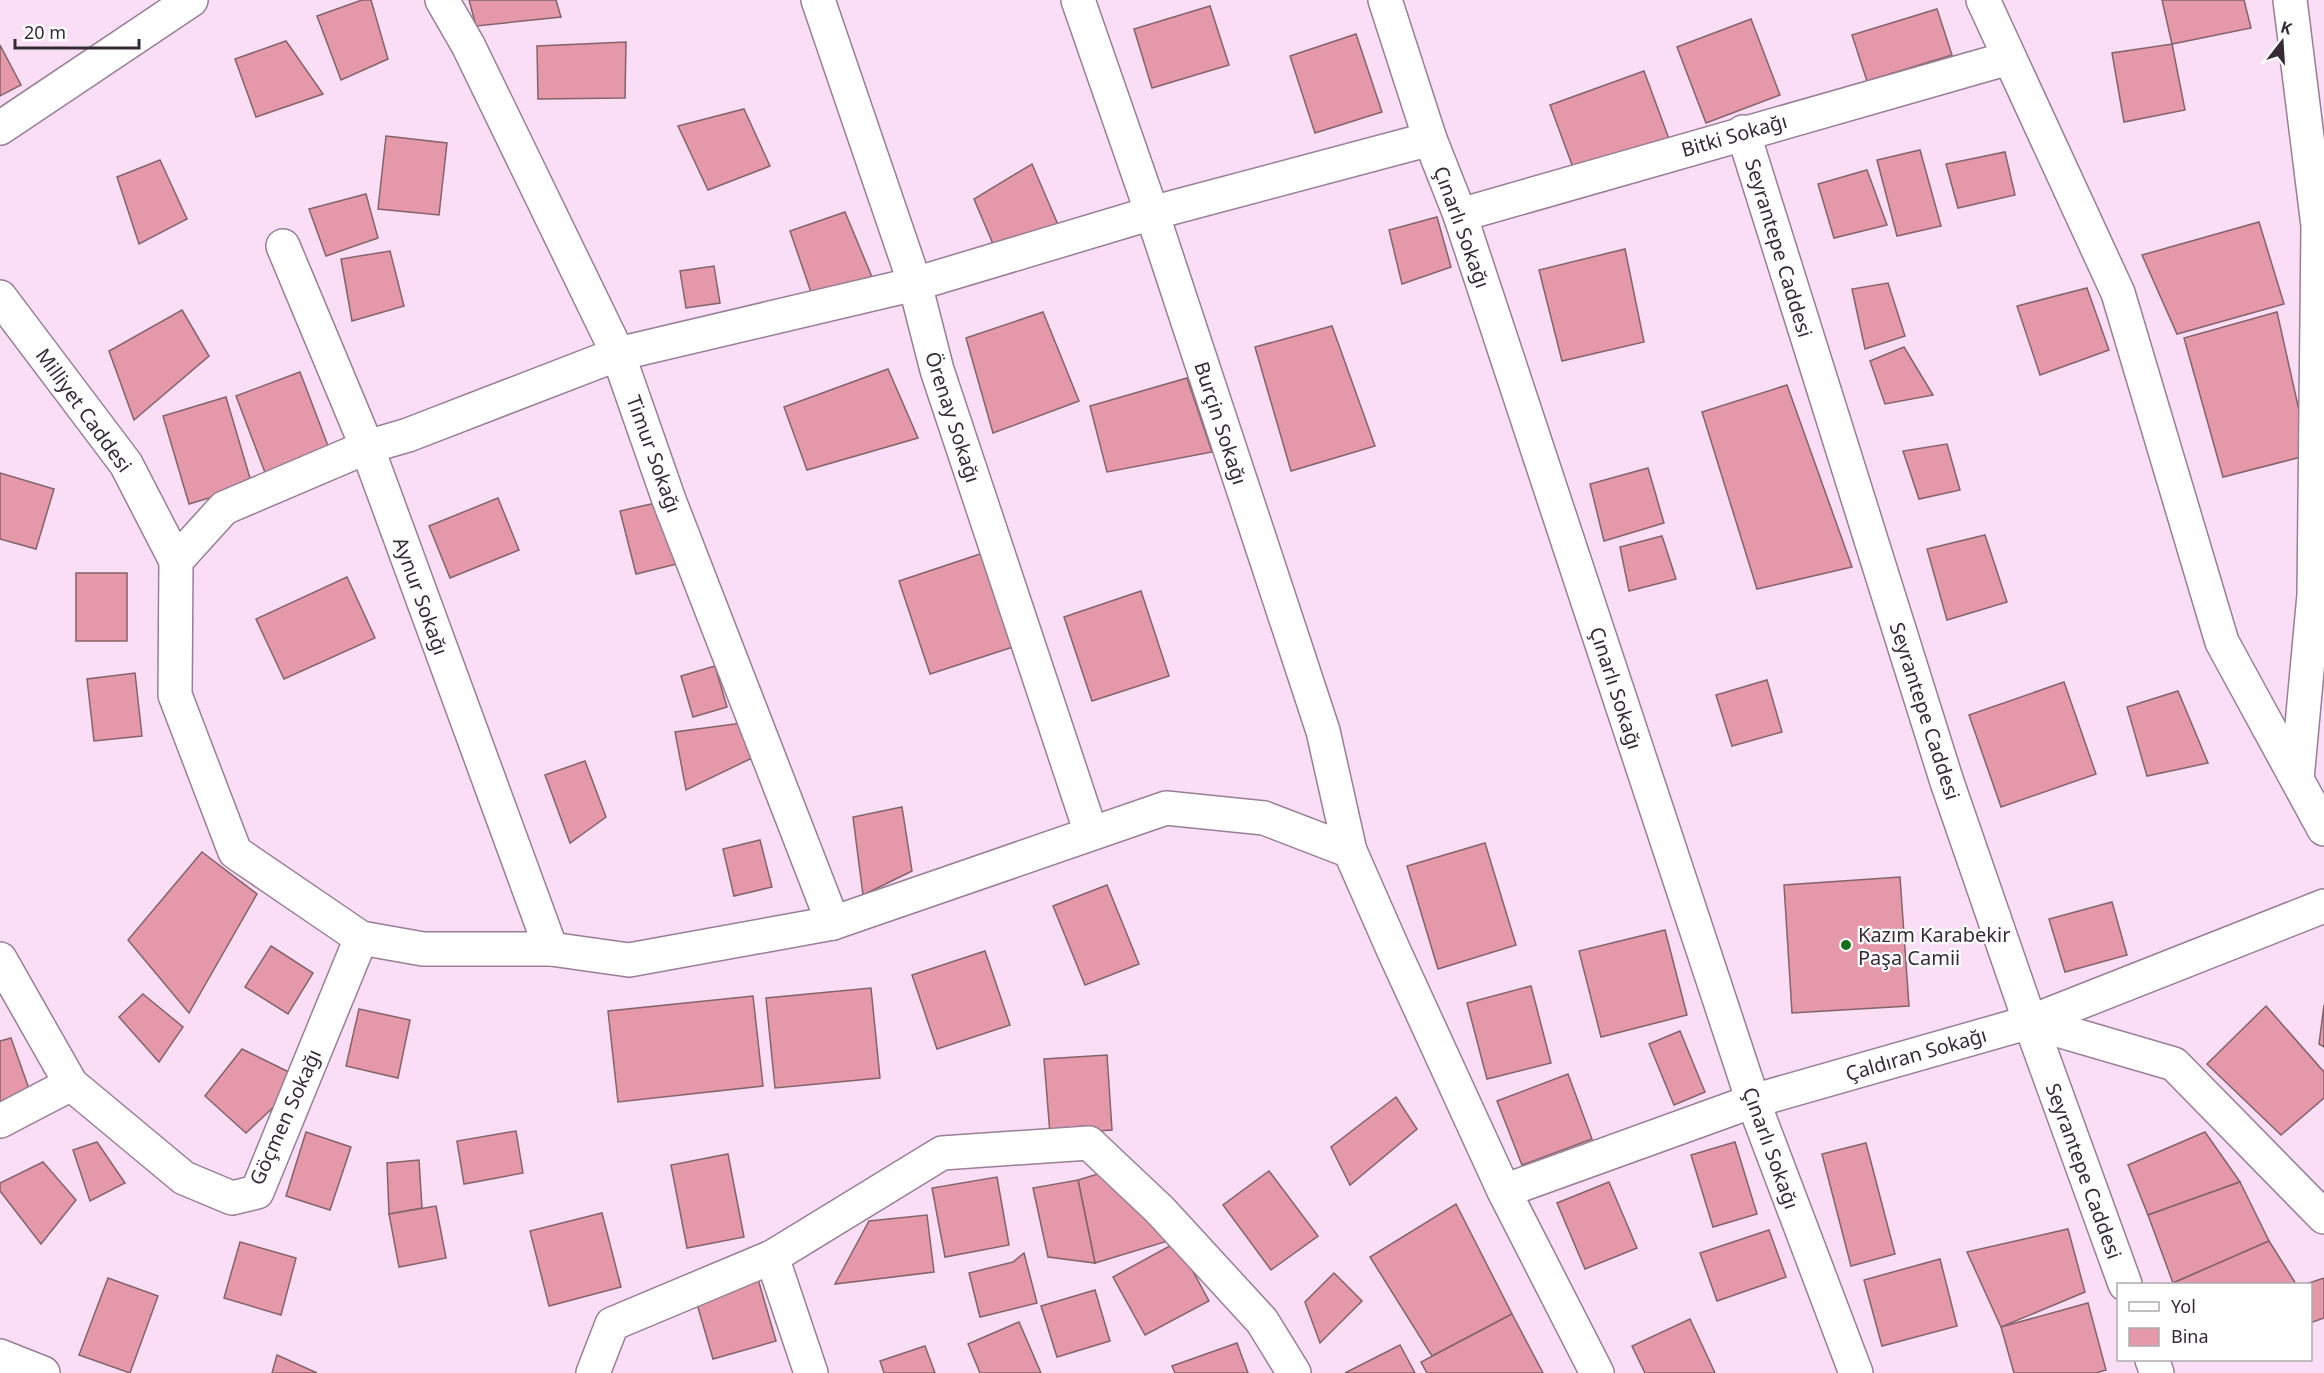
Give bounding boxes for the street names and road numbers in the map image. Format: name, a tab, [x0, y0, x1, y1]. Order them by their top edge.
street label: Bitki Sokağı	[1678, 107, 1790, 163]
street label: Seyrantepe Caddesi	[1739, 155, 1819, 341]
street label: Çınarlı Sokağı	[1427, 162, 1497, 292]
street label: Milliyet Caddesi	[30, 343, 138, 477]
street label: Örenay Sokağı	[919, 348, 987, 486]
street label: Burçin Sokağı	[1188, 358, 1254, 488]
street label: Timur Sokağı	[620, 391, 688, 517]
street label: Aynur Sokağı	[387, 533, 455, 659]
street label: Seyrantepe Caddesi	[1884, 619, 1966, 803]
street label: Çınarlı Sokağı	[1583, 623, 1649, 753]
street label: Çaldıran Sokağı	[1842, 1021, 1990, 1087]
street label: Göçmen Sokağı	[243, 1045, 327, 1189]
street label: Seyrantepe Caddesi	[2040, 1079, 2128, 1263]
street label: Çınarlı Sokağı	[1736, 1083, 1806, 1213]

